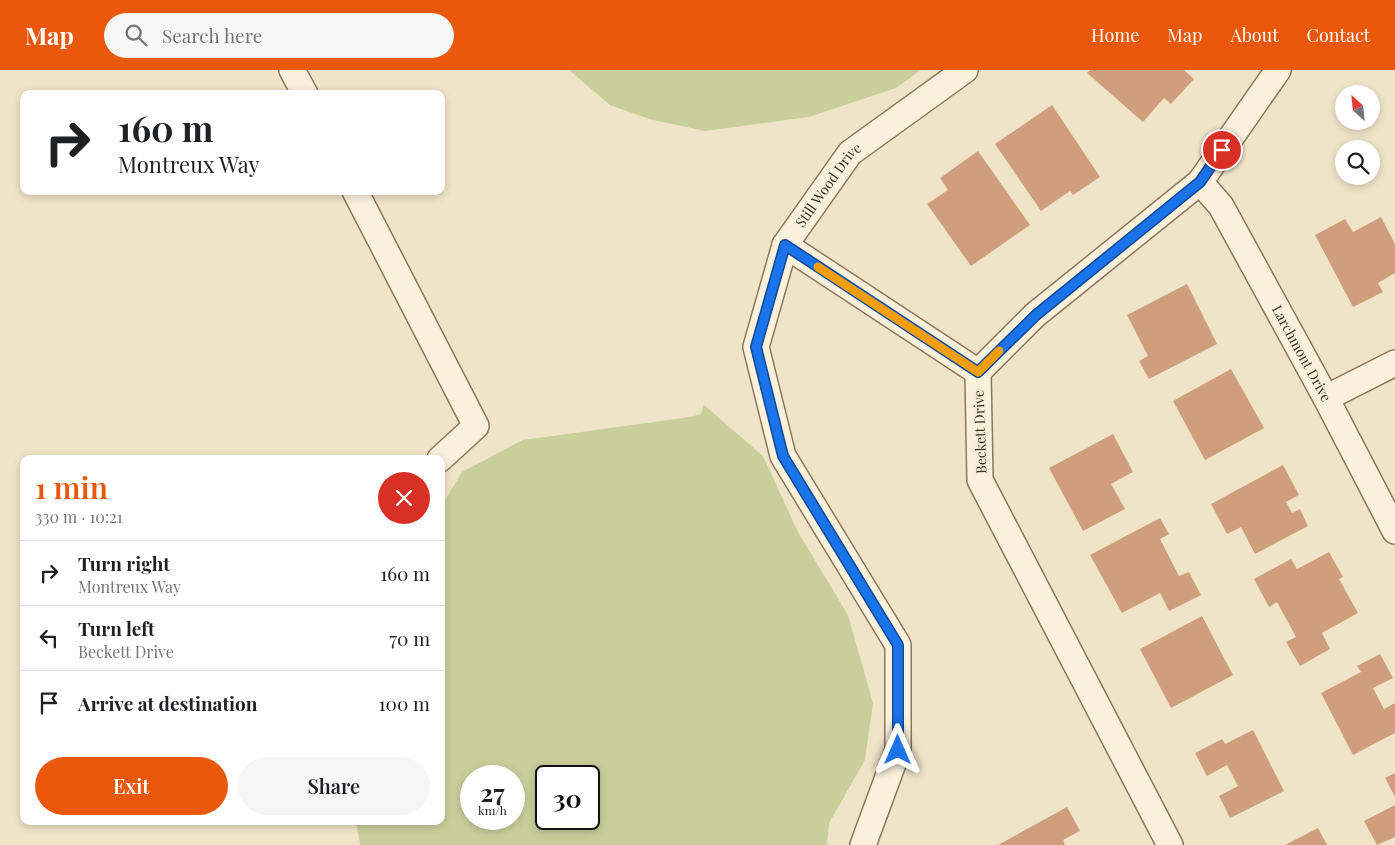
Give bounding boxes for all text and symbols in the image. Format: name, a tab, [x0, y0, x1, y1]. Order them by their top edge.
search box	[104, 13, 454, 58]
text: Map	[25, 19, 74, 51]
icon: search	[122, 21, 150, 49]
text: Search here	[162, 22, 262, 48]
text: Home	[1091, 23, 1139, 47]
text: Map	[1167, 23, 1202, 47]
text: About	[1230, 23, 1279, 47]
text: Contact	[1307, 23, 1370, 47]
north arrow	[1335, 85, 1380, 130]
map controls	[1335, 85, 1380, 185]
text: 160 m	[118, 104, 213, 151]
icon: right	[35, 110, 100, 175]
pin	[1201, 129, 1243, 171]
icon: arrive	[1208, 136, 1236, 164]
street label: Still Wood Drive	[791, 138, 865, 231]
button: search	[1335, 140, 1380, 185]
text: Montreux Way	[118, 149, 260, 179]
street label: Larchmont Drive	[1268, 302, 1336, 405]
street label: Beckett Drive	[969, 390, 990, 474]
text: 1 min	[35, 467, 108, 507]
button: close	[378, 472, 430, 524]
text: 330 m · 10:21	[35, 506, 123, 527]
text: Turn right	[78, 550, 170, 576]
icon: right	[35, 559, 63, 587]
text: 160 m	[380, 560, 430, 586]
text: Montreux Way	[78, 576, 181, 597]
text: Turn left	[78, 615, 155, 641]
icon: left	[35, 624, 63, 652]
text: 70 m	[389, 625, 430, 651]
text: Beckett Drive	[78, 641, 174, 662]
icon: arrive	[35, 689, 63, 717]
text: Arrive at destination	[78, 690, 258, 716]
text: 100 m	[379, 690, 430, 716]
position arrow	[871, 723, 923, 775]
button: Exit	[35, 757, 228, 815]
button: Share	[238, 757, 430, 815]
speed limit sign: 30	[535, 765, 600, 830]
text: 27	[480, 775, 505, 808]
text: km/h	[478, 802, 507, 818]

